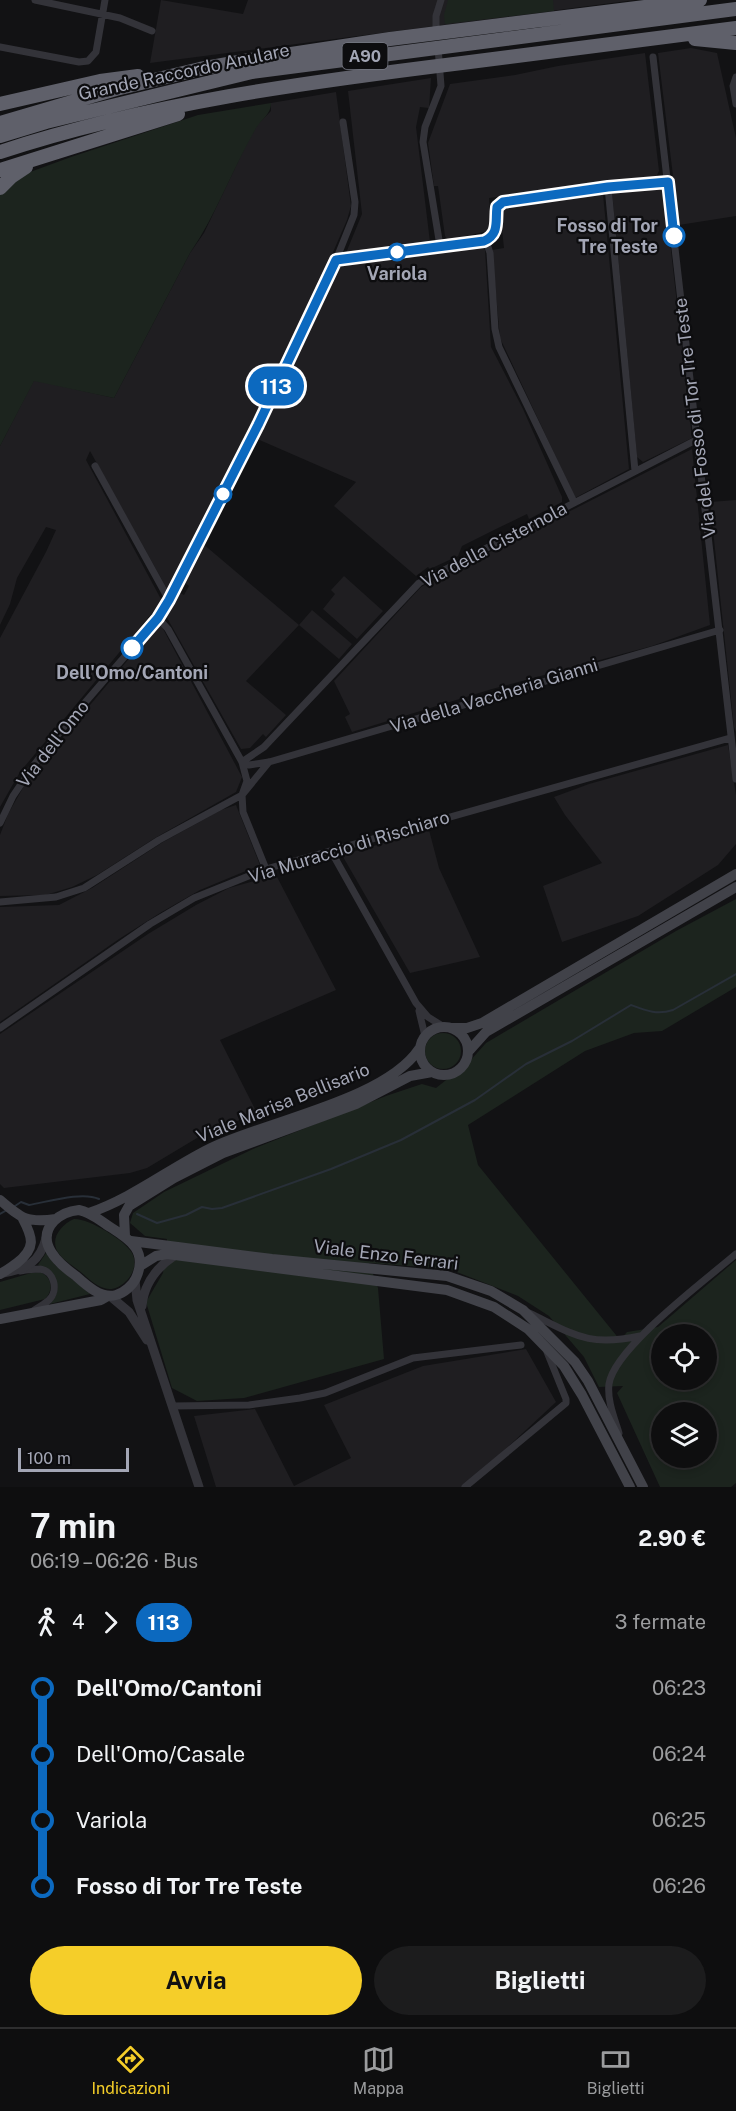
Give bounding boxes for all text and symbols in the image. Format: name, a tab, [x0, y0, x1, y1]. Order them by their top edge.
street label: Grande Raccordo Anulare	[76, 39, 291, 104]
road number: A90	[342, 43, 388, 69]
place label: Fosso di Tor Tre Teste	[556, 215, 659, 257]
marker: Fosso di Tor Tre Teste	[663, 225, 685, 247]
marker: Variola	[388, 243, 406, 261]
place label: Variola	[367, 263, 427, 284]
street label: Via del Fosso di Tor Tre Teste	[669, 297, 720, 539]
line badge: 113	[242, 366, 310, 406]
text: 113	[260, 374, 292, 399]
unlabelled marker	[214, 485, 232, 503]
street label: Via della Cisternola	[417, 497, 570, 592]
marker: Dell'Omo/Cantoni	[121, 637, 143, 659]
street label: Via della Vaccheria Gianni	[388, 654, 600, 737]
place label: Dell'Omo/Cantoni	[56, 662, 208, 683]
street label: Via dell'Omo	[12, 696, 93, 791]
street label: Via Muraccio di Rischiaro	[246, 806, 452, 887]
street label: Viale Marisa Bellisario	[193, 1058, 372, 1147]
street label: Viale Enzo Ferrari	[312, 1235, 460, 1274]
map controls	[651, 1324, 717, 1468]
button: locate	[651, 1324, 717, 1390]
button: layers	[651, 1402, 717, 1468]
scale bar	[18, 1445, 129, 1472]
text: 100 m	[27, 1449, 71, 1468]
text: 7 min	[30, 1507, 116, 1545]
text: 2.90 €	[638, 1525, 706, 1551]
text: 06:19 – 06:26 · Bus	[30, 1549, 198, 1573]
icon: walk	[30, 1606, 63, 1639]
icon: forward	[94, 1606, 127, 1639]
text: 4	[72, 1610, 85, 1634]
text: 113	[148, 1610, 180, 1635]
text: 3 fermate	[615, 1610, 706, 1634]
text: Dell'Omo/Cantoni	[76, 1675, 262, 1701]
text: 06:23	[652, 1676, 706, 1700]
text: Dell'Omo/Casale	[76, 1741, 245, 1767]
text: 06:24	[652, 1742, 706, 1766]
text: Variola	[76, 1807, 147, 1833]
text: 06:25	[652, 1808, 706, 1832]
text: Fosso di Tor Tre Teste	[76, 1873, 302, 1899]
text: 06:26	[652, 1874, 706, 1898]
button: Avvia	[30, 1946, 362, 2015]
button: Biglietti	[374, 1946, 706, 2015]
tab: Indicazioni	[91, 2043, 170, 2098]
tab: Mappa	[353, 2043, 404, 2098]
tab: Biglietti	[587, 2043, 644, 2098]

